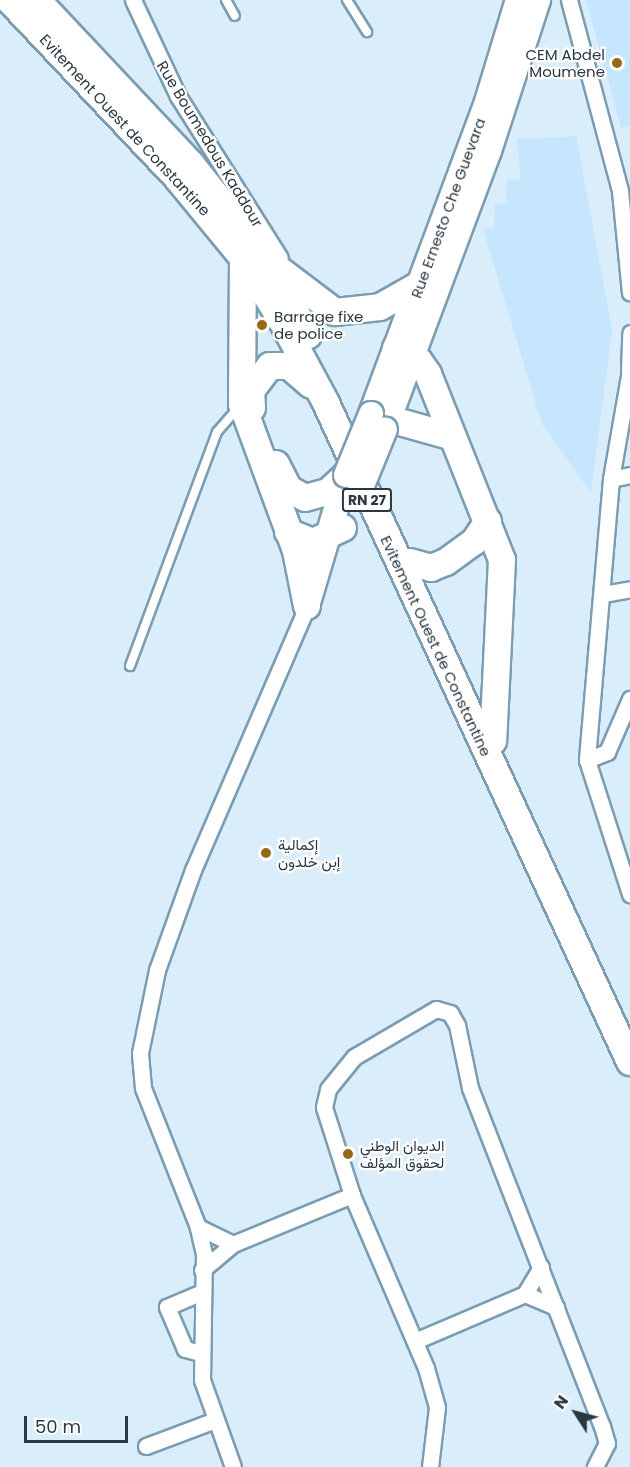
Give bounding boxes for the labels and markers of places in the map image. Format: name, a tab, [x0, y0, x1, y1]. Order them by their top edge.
place label: CEM Abdel Moumene	[525, 45, 605, 80]
marker: CEM Abdel Moumene	[610, 56, 624, 70]
place label: Barrage fixe de police	[274, 307, 363, 342]
marker: Barrage fixe de police	[255, 318, 269, 332]
place label: إكمالية إبن خلدون	[278, 835, 340, 870]
marker: إكمالية إبن خلدون	[259, 846, 273, 860]
place label: الديوان الوطني لحقوق المؤلف	[360, 1136, 445, 1171]
marker: الديوان الوطني لحقوق المؤلف	[341, 1147, 355, 1161]

